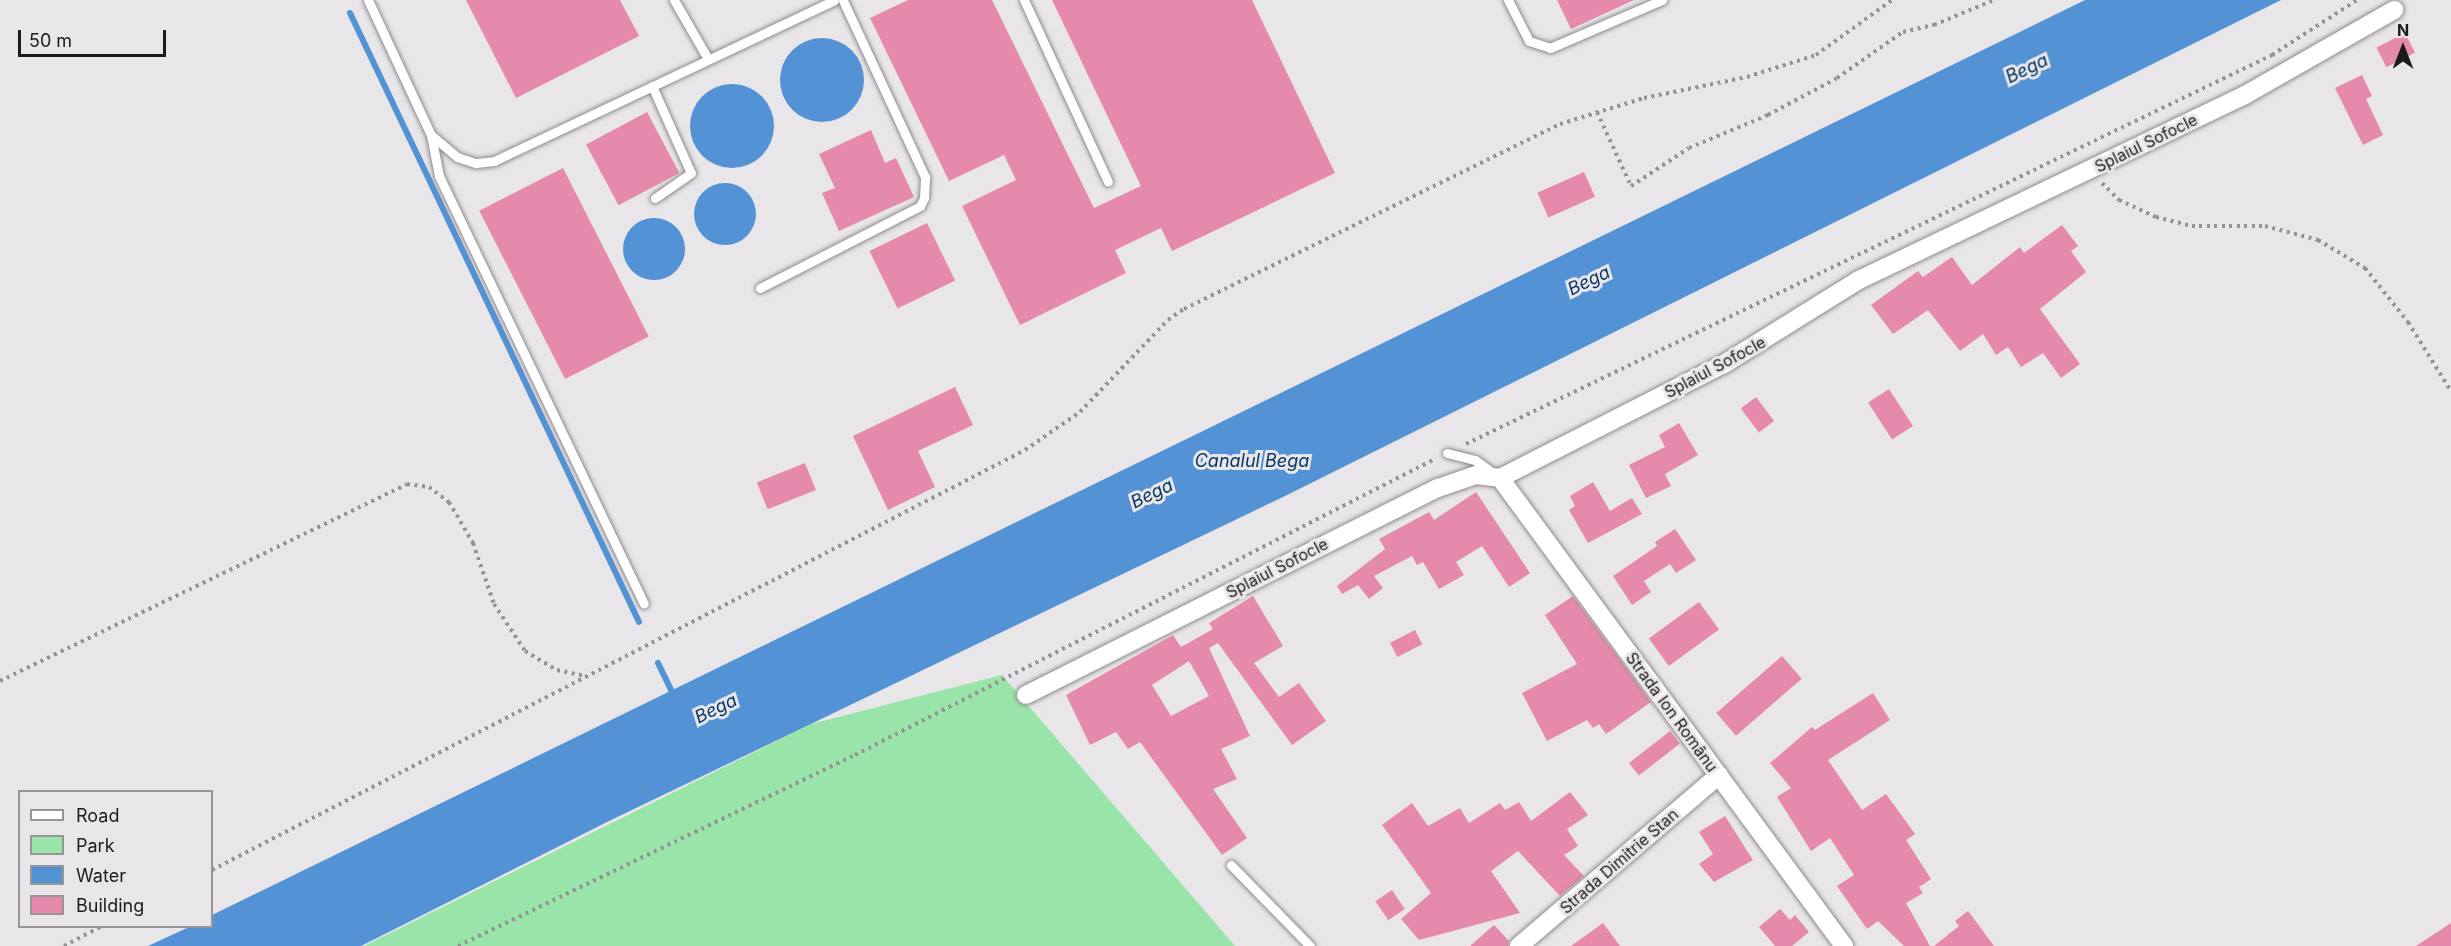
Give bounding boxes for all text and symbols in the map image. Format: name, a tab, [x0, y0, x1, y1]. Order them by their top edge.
scale bar	[21, 18, 170, 56]
north arrow	[2373, 18, 2433, 78]
text: N	[2397, 20, 2409, 40]
text: 50 m	[29, 30, 72, 51]
water label: Bega	[2002, 50, 2052, 88]
street label: Splaiul Sofocle	[2092, 110, 2200, 176]
water label: Bega	[1564, 262, 1614, 300]
street label: Splaiul Sofocle	[1661, 332, 1769, 402]
water label: Canalul Bega	[1195, 450, 1309, 472]
water label: Bega	[1127, 475, 1177, 513]
street label: Splaiul Sofocle	[1223, 534, 1331, 602]
street label: Strada Ion Românu	[1622, 648, 1722, 776]
water label: Bega	[691, 690, 741, 728]
legend	[18, 790, 213, 928]
street label: Strada Dimitrie Stan	[1556, 804, 1682, 918]
text: Road	[76, 805, 119, 826]
text: Park	[76, 835, 115, 856]
text: Water	[76, 865, 126, 886]
text: Building	[76, 895, 144, 916]

